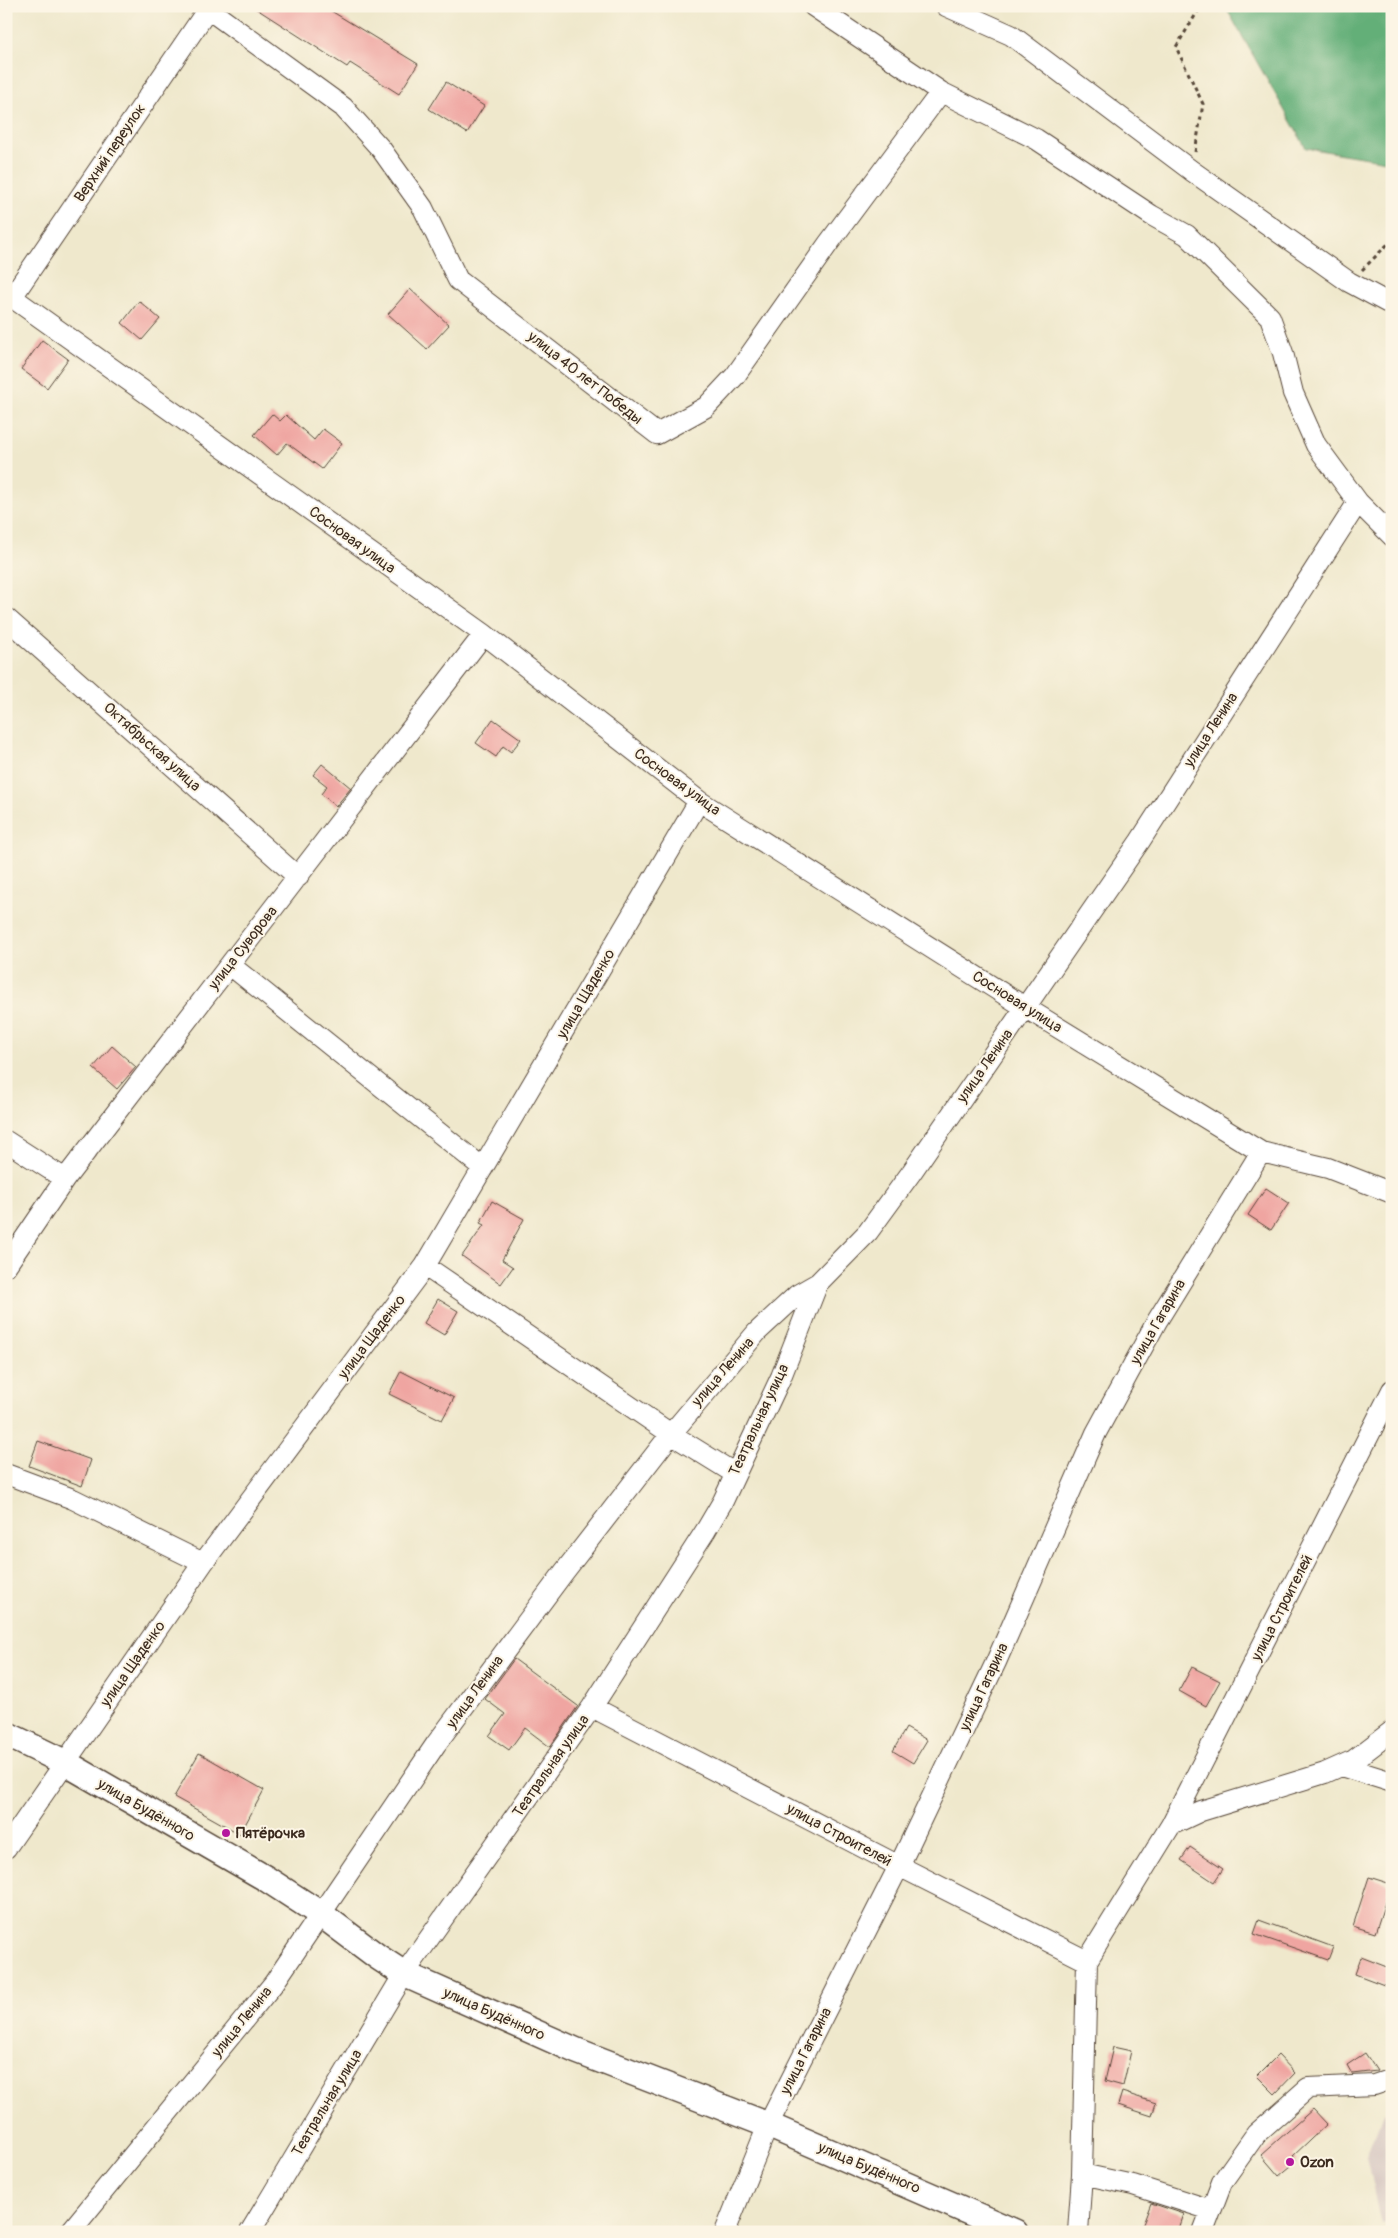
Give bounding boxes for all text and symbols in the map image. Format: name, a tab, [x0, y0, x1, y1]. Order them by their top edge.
street label: Верхний переулок	[70, 100, 150, 206]
street label: улица 40 лет Победы	[523, 327, 646, 429]
street label: Сосновая улица	[305, 502, 399, 578]
street label: улица Ленина	[1179, 689, 1242, 772]
street label: Октябрьская улица	[99, 698, 205, 796]
street label: Сосновая улица	[630, 744, 724, 820]
street label: улица Суворова	[204, 902, 282, 995]
street label: улица Щаденко	[552, 946, 619, 1043]
street label: Сосновая улица	[969, 967, 1066, 1037]
street label: улица Ленина	[952, 1025, 1017, 1107]
street label: улица Гагарина	[1126, 1276, 1190, 1369]
street label: улица Щаденко	[334, 1291, 410, 1384]
street label: улица Ленина	[687, 1333, 758, 1411]
street label: Театральная улица	[725, 1361, 793, 1479]
street label: улица Строителей	[1247, 1552, 1317, 1665]
street label: улица Щаденко	[96, 1617, 170, 1711]
street label: улица Гагарина	[955, 1640, 1013, 1735]
street label: улица Ленина	[442, 1652, 508, 1733]
street label: Театральная улица	[508, 1711, 594, 1821]
street label: улица Будённого	[93, 1774, 198, 1846]
street label: улица Строителей	[782, 1799, 895, 1871]
place label: Пятёрочка	[236, 1824, 305, 1843]
marker: Пятёрочка	[220, 1827, 232, 1839]
street label: улица Ленина	[207, 1983, 276, 2062]
street label: улица Будённого	[439, 1983, 548, 2045]
street label: улица Гагарина	[775, 2004, 836, 2099]
street label: Театральная улица	[288, 2046, 366, 2160]
street label: улица Будённого	[814, 2138, 923, 2198]
place label: Ozon	[1300, 2153, 1334, 2172]
marker: Ozon	[1284, 2156, 1296, 2168]

